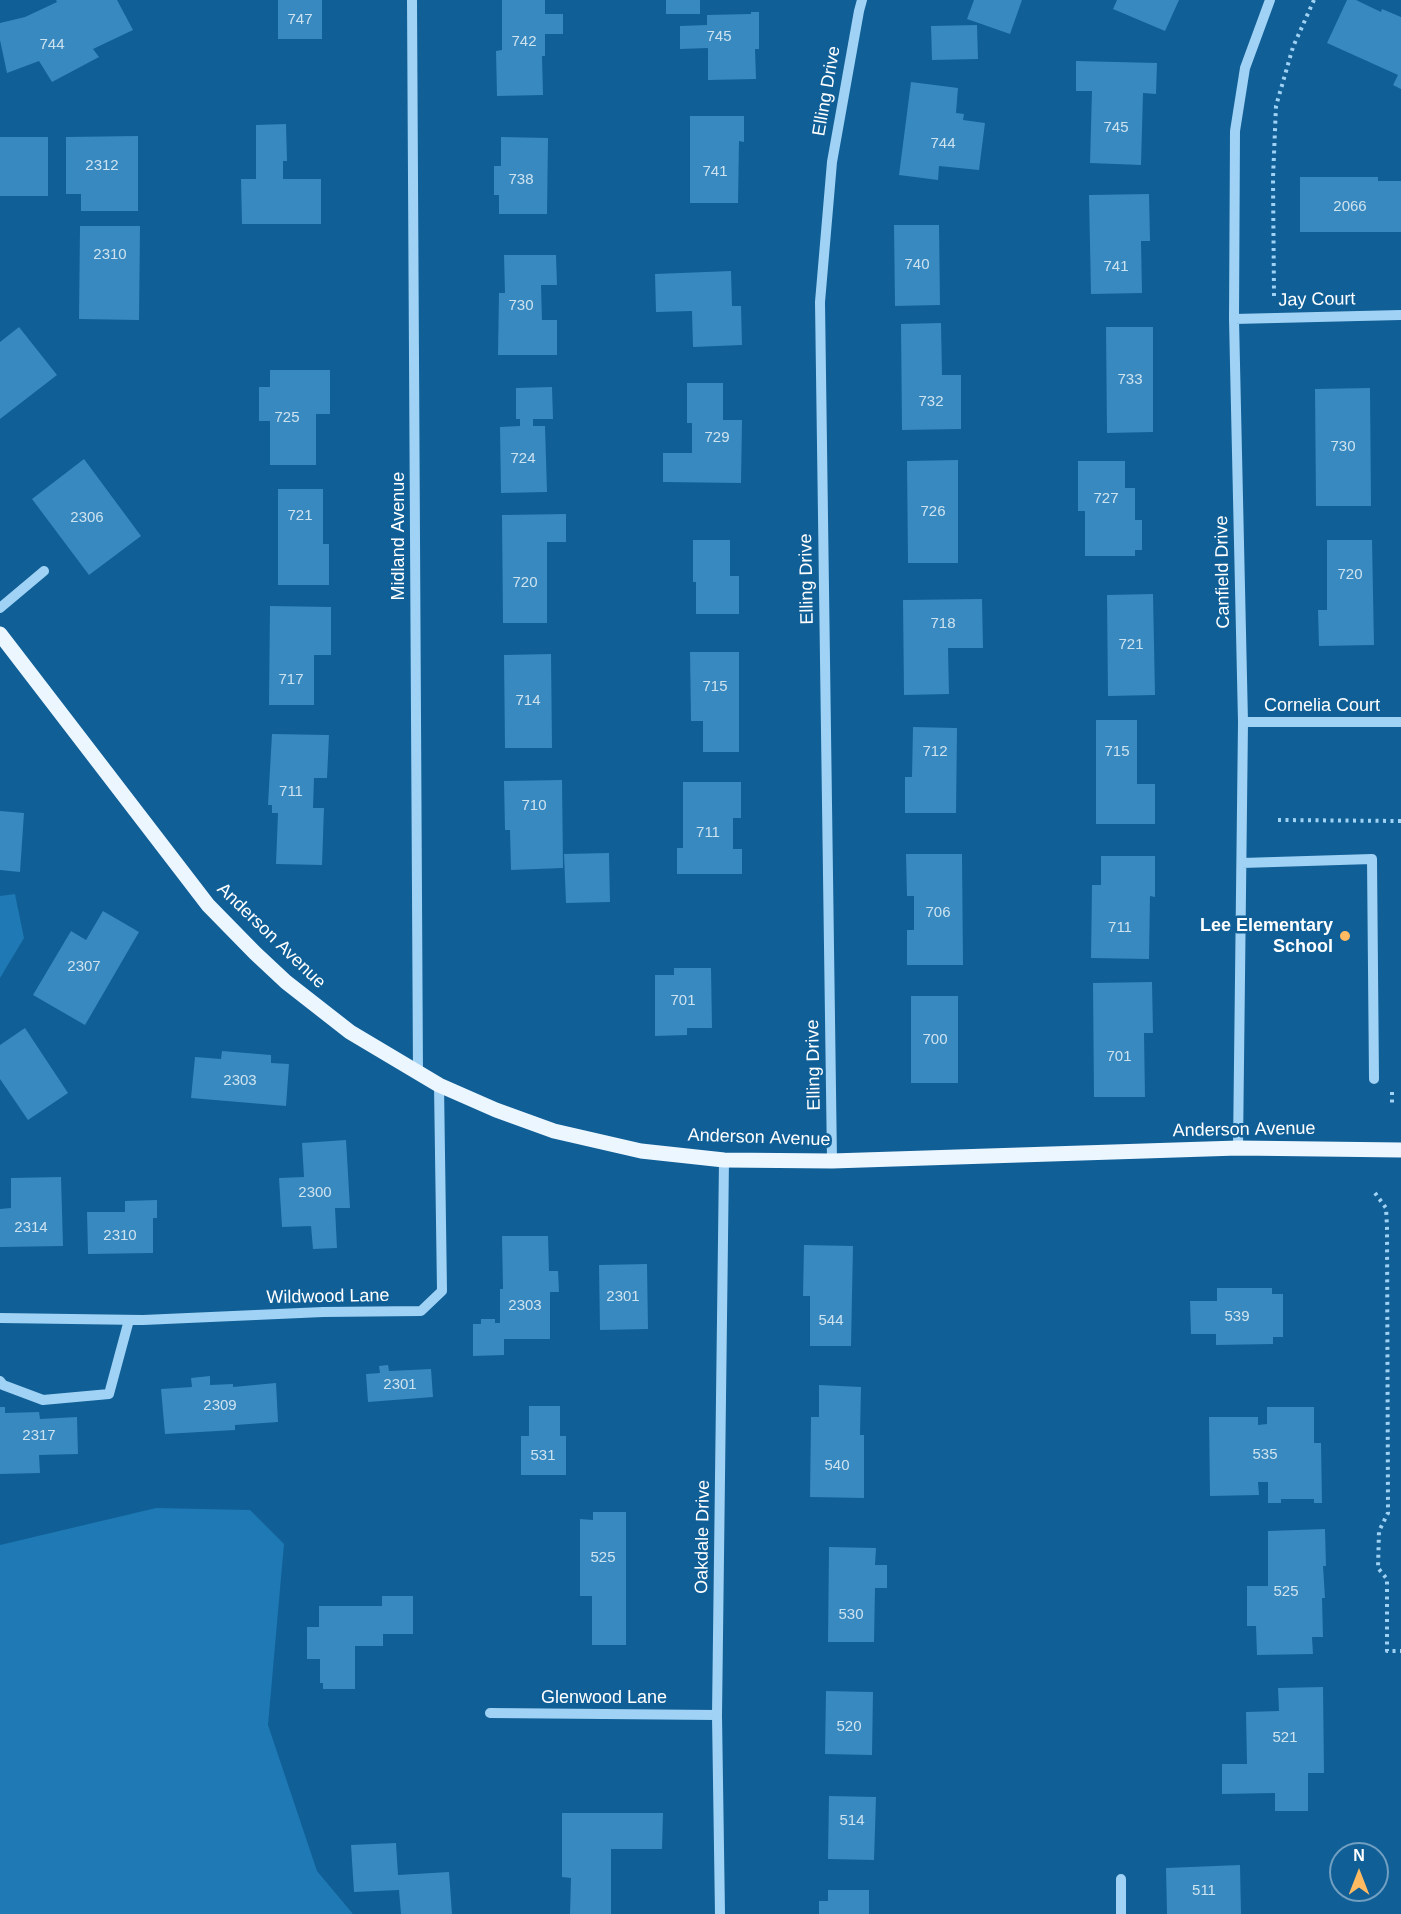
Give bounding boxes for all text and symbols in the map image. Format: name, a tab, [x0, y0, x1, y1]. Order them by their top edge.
house number: 747	[287, 11, 313, 29]
house number: 745	[706, 28, 732, 46]
house number: 742	[511, 33, 537, 51]
house number: 744	[39, 36, 65, 54]
street label: Elling Drive	[808, 44, 846, 138]
house number: 745	[1103, 119, 1129, 137]
house number: 744	[930, 135, 956, 153]
house number: 2312	[85, 157, 119, 175]
house number: 741	[702, 163, 728, 181]
house number: 738	[508, 171, 534, 189]
house number: 2066	[1333, 198, 1367, 216]
house number: 2310	[93, 246, 127, 264]
house number: 740	[904, 256, 930, 274]
house number: 741	[1103, 258, 1129, 276]
street label: Jay Court	[1278, 289, 1356, 311]
house number: 730	[508, 297, 534, 315]
house number: 733	[1117, 371, 1143, 389]
house number: 732	[918, 393, 944, 411]
house number: 725	[274, 409, 300, 427]
house number: 729	[704, 429, 730, 447]
house number: 730	[1330, 438, 1356, 456]
house number: 724	[510, 450, 536, 468]
street label: Midland Avenue	[388, 472, 410, 600]
house number: 727	[1093, 490, 1119, 508]
house number: 726	[920, 503, 946, 521]
house number: 721	[287, 507, 313, 525]
house number: 2306	[70, 509, 104, 527]
street label: Canfield Drive	[1211, 515, 1235, 629]
street label: Elling Drive	[795, 533, 819, 625]
house number: 720	[1337, 566, 1363, 584]
house number: 720	[512, 574, 538, 592]
house number: 718	[930, 615, 956, 633]
house number: 721	[1118, 636, 1144, 654]
house number: 717	[278, 671, 304, 689]
house number: 715	[702, 678, 728, 696]
house number: 714	[515, 692, 541, 710]
street label: Cornelia Court	[1264, 695, 1380, 717]
house number: 712	[922, 743, 948, 761]
house number: 715	[1104, 743, 1130, 761]
house number: 711	[279, 783, 303, 801]
house number: 710	[521, 797, 547, 815]
house number: 711	[696, 824, 720, 842]
street label: Anderson Avenue	[212, 879, 330, 993]
house number: 706	[925, 904, 951, 922]
place label: Lee Elementary School	[1200, 915, 1333, 958]
house number: 711	[1108, 919, 1132, 937]
marker: Lee Elementary School	[1338, 929, 1352, 943]
house number: 2307	[67, 958, 101, 976]
house number: 701	[670, 992, 696, 1010]
street label: Elling Drive	[802, 1019, 826, 1111]
house number: 700	[922, 1031, 948, 1049]
house number: 701	[1106, 1048, 1132, 1066]
house number: 2303	[223, 1072, 257, 1090]
street label: Anderson Avenue	[1172, 1118, 1316, 1142]
street label: Anderson Avenue	[687, 1125, 831, 1151]
house number: 2300	[298, 1184, 332, 1202]
house number: 2314	[14, 1219, 48, 1237]
house number: 2310	[103, 1227, 137, 1245]
street label: Wildwood Lane	[266, 1285, 390, 1309]
house number: 2301	[606, 1288, 640, 1306]
house number: 2303	[508, 1297, 542, 1315]
house number: 539	[1224, 1308, 1250, 1326]
house number: 544	[818, 1312, 844, 1330]
house number: 2301	[383, 1376, 417, 1394]
house number: 2309	[203, 1397, 237, 1415]
house number: 2317	[22, 1427, 56, 1445]
house number: 535	[1252, 1446, 1278, 1464]
house number: 531	[530, 1447, 556, 1465]
house number: 540	[824, 1457, 850, 1475]
street label: Oakdale Drive	[691, 1480, 715, 1594]
house number: 525	[590, 1549, 616, 1567]
house number: 525	[1273, 1583, 1299, 1601]
house number: 530	[838, 1606, 864, 1624]
street label: Glenwood Lane	[541, 1687, 667, 1709]
house number: 520	[836, 1718, 862, 1736]
house number: 521	[1272, 1729, 1298, 1747]
house number: 514	[839, 1812, 865, 1830]
north arrow	[1329, 1842, 1389, 1902]
text: N	[1353, 1847, 1365, 1864]
house number: 511	[1192, 1882, 1216, 1900]

